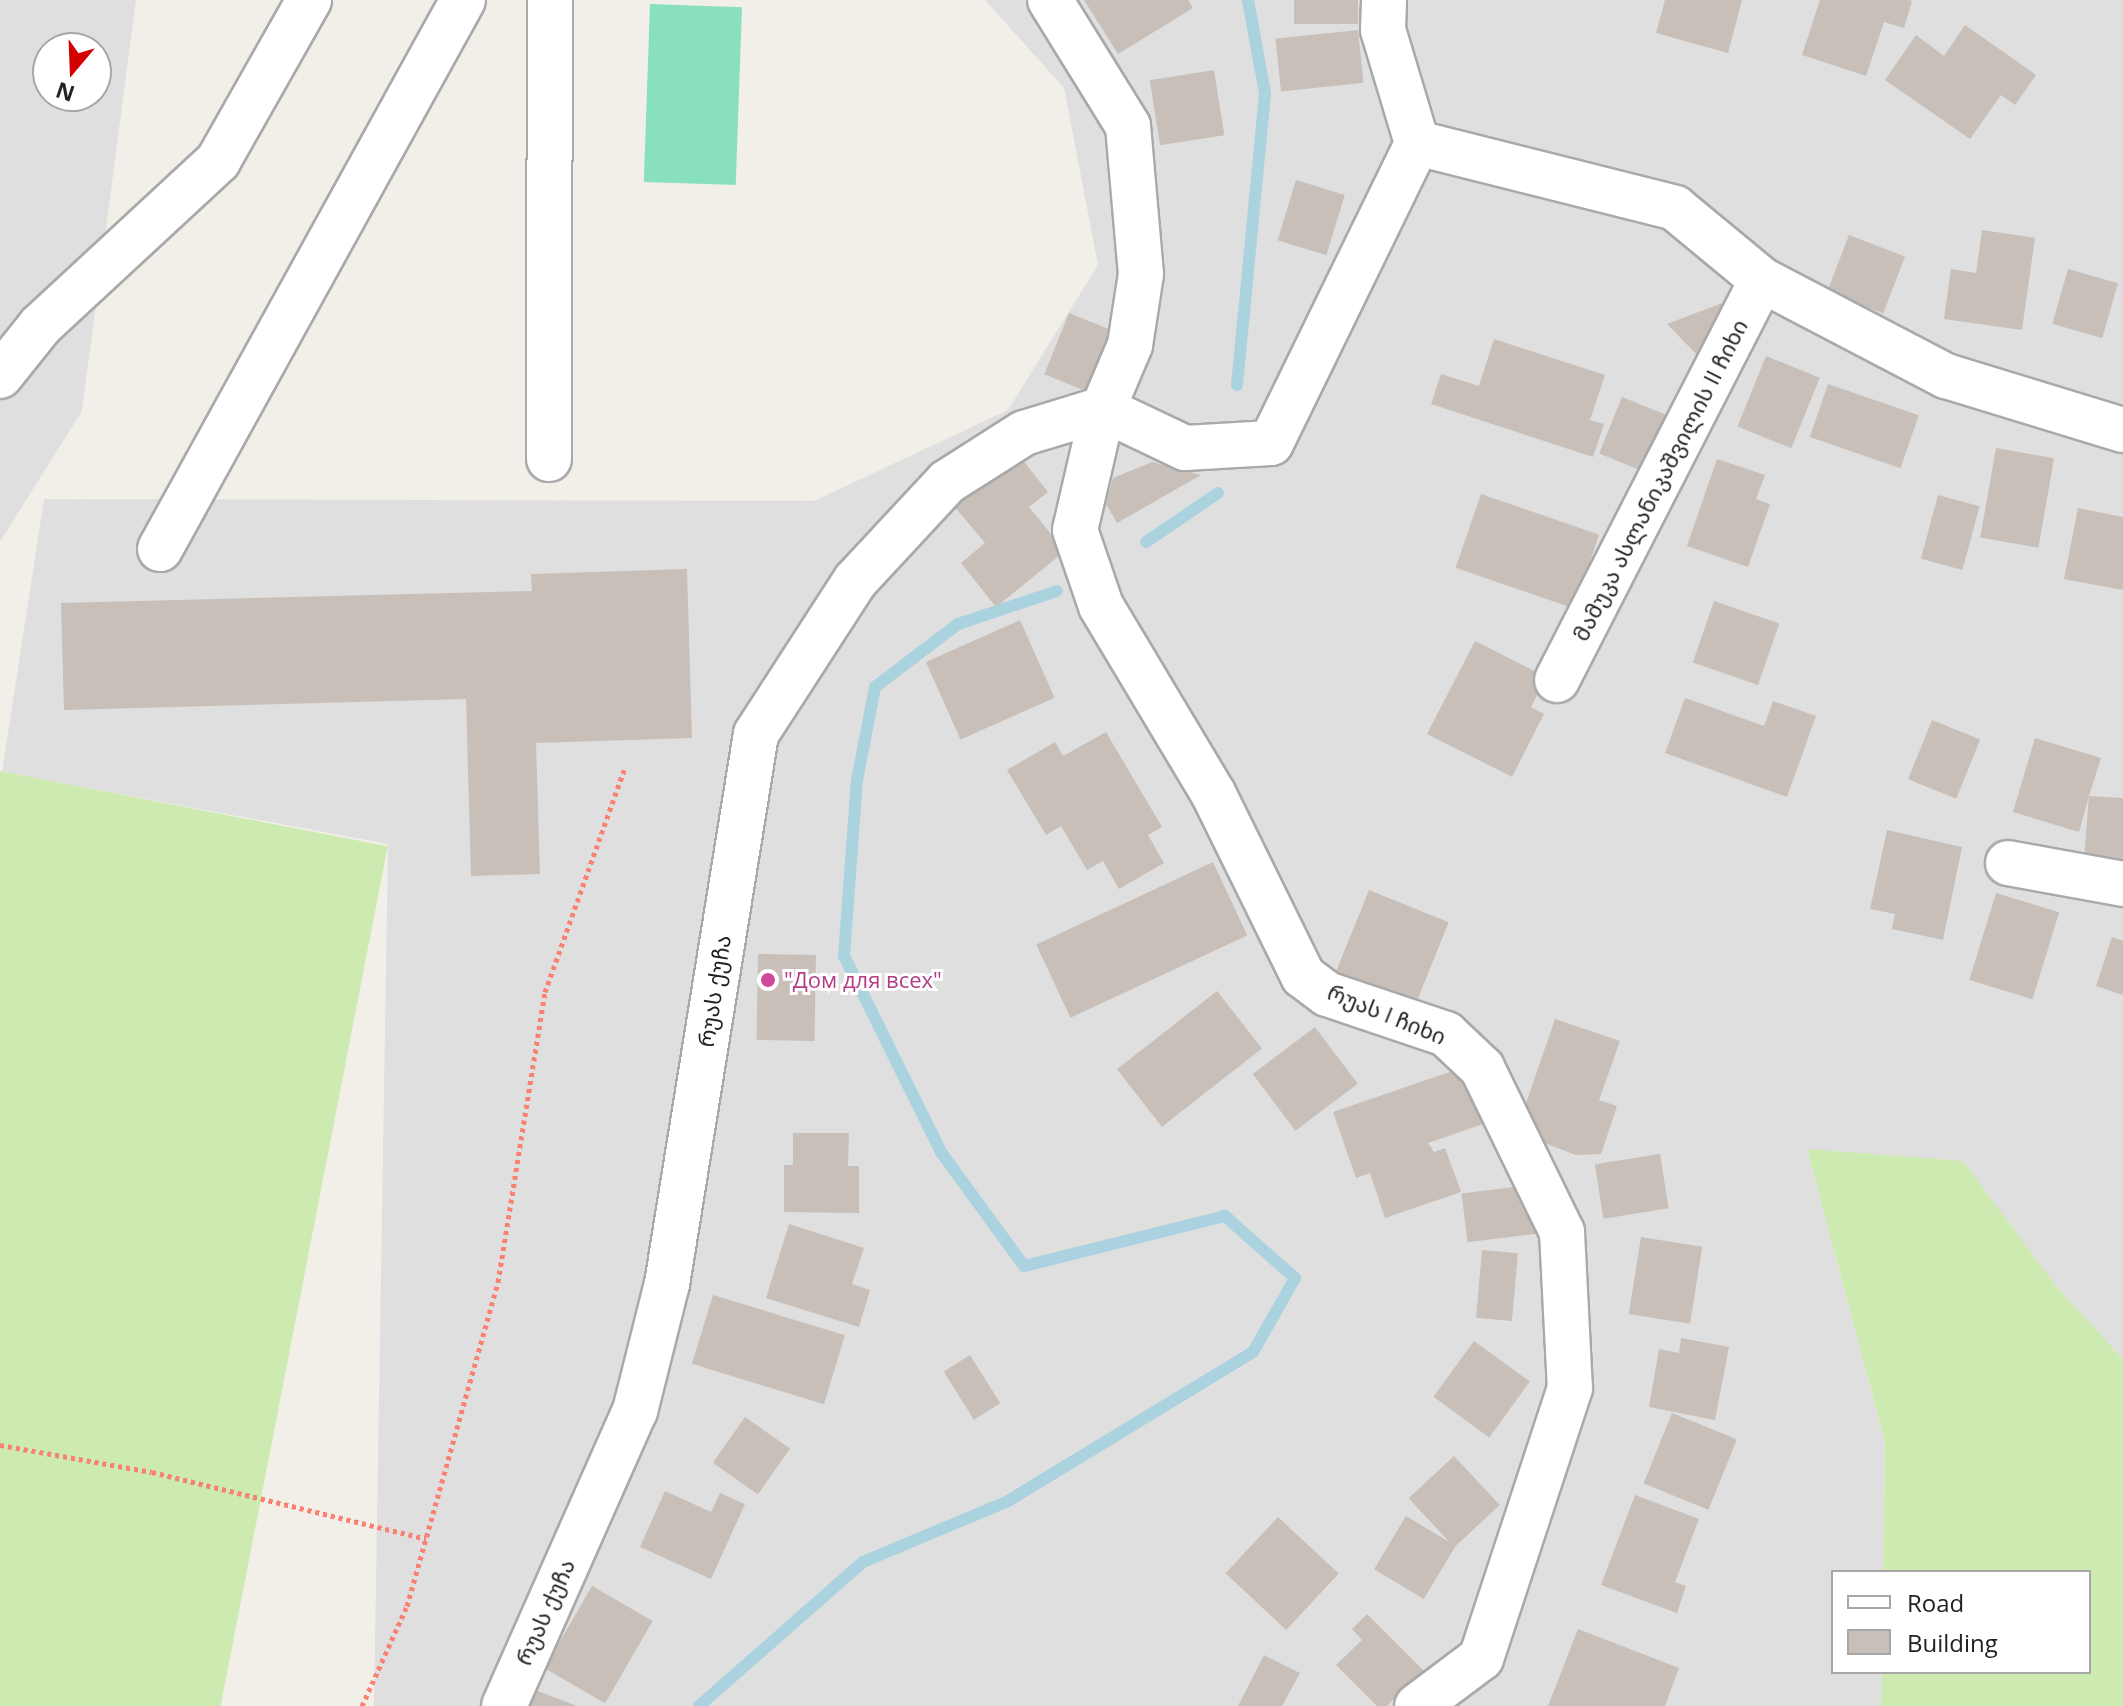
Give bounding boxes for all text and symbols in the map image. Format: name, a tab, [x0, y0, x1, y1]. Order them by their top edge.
north arrow	[32, 32, 112, 112]
text: N	[52, 76, 78, 110]
street label: მამუკა ასლანიკაშვილის II ჩიხი	[1567, 315, 1753, 645]
street label: რუას ქუჩა	[692, 933, 736, 1049]
place label: "Дом для всех"	[784, 967, 942, 993]
marker: "Дом для всех"	[759, 971, 777, 989]
street label: რუას I ჩიხი	[1324, 978, 1450, 1050]
street label: რუას ქუჩა	[510, 1555, 580, 1669]
legend	[1831, 1570, 2091, 1674]
text: Road	[1907, 1586, 1964, 1619]
text: Building	[1907, 1626, 1998, 1659]

